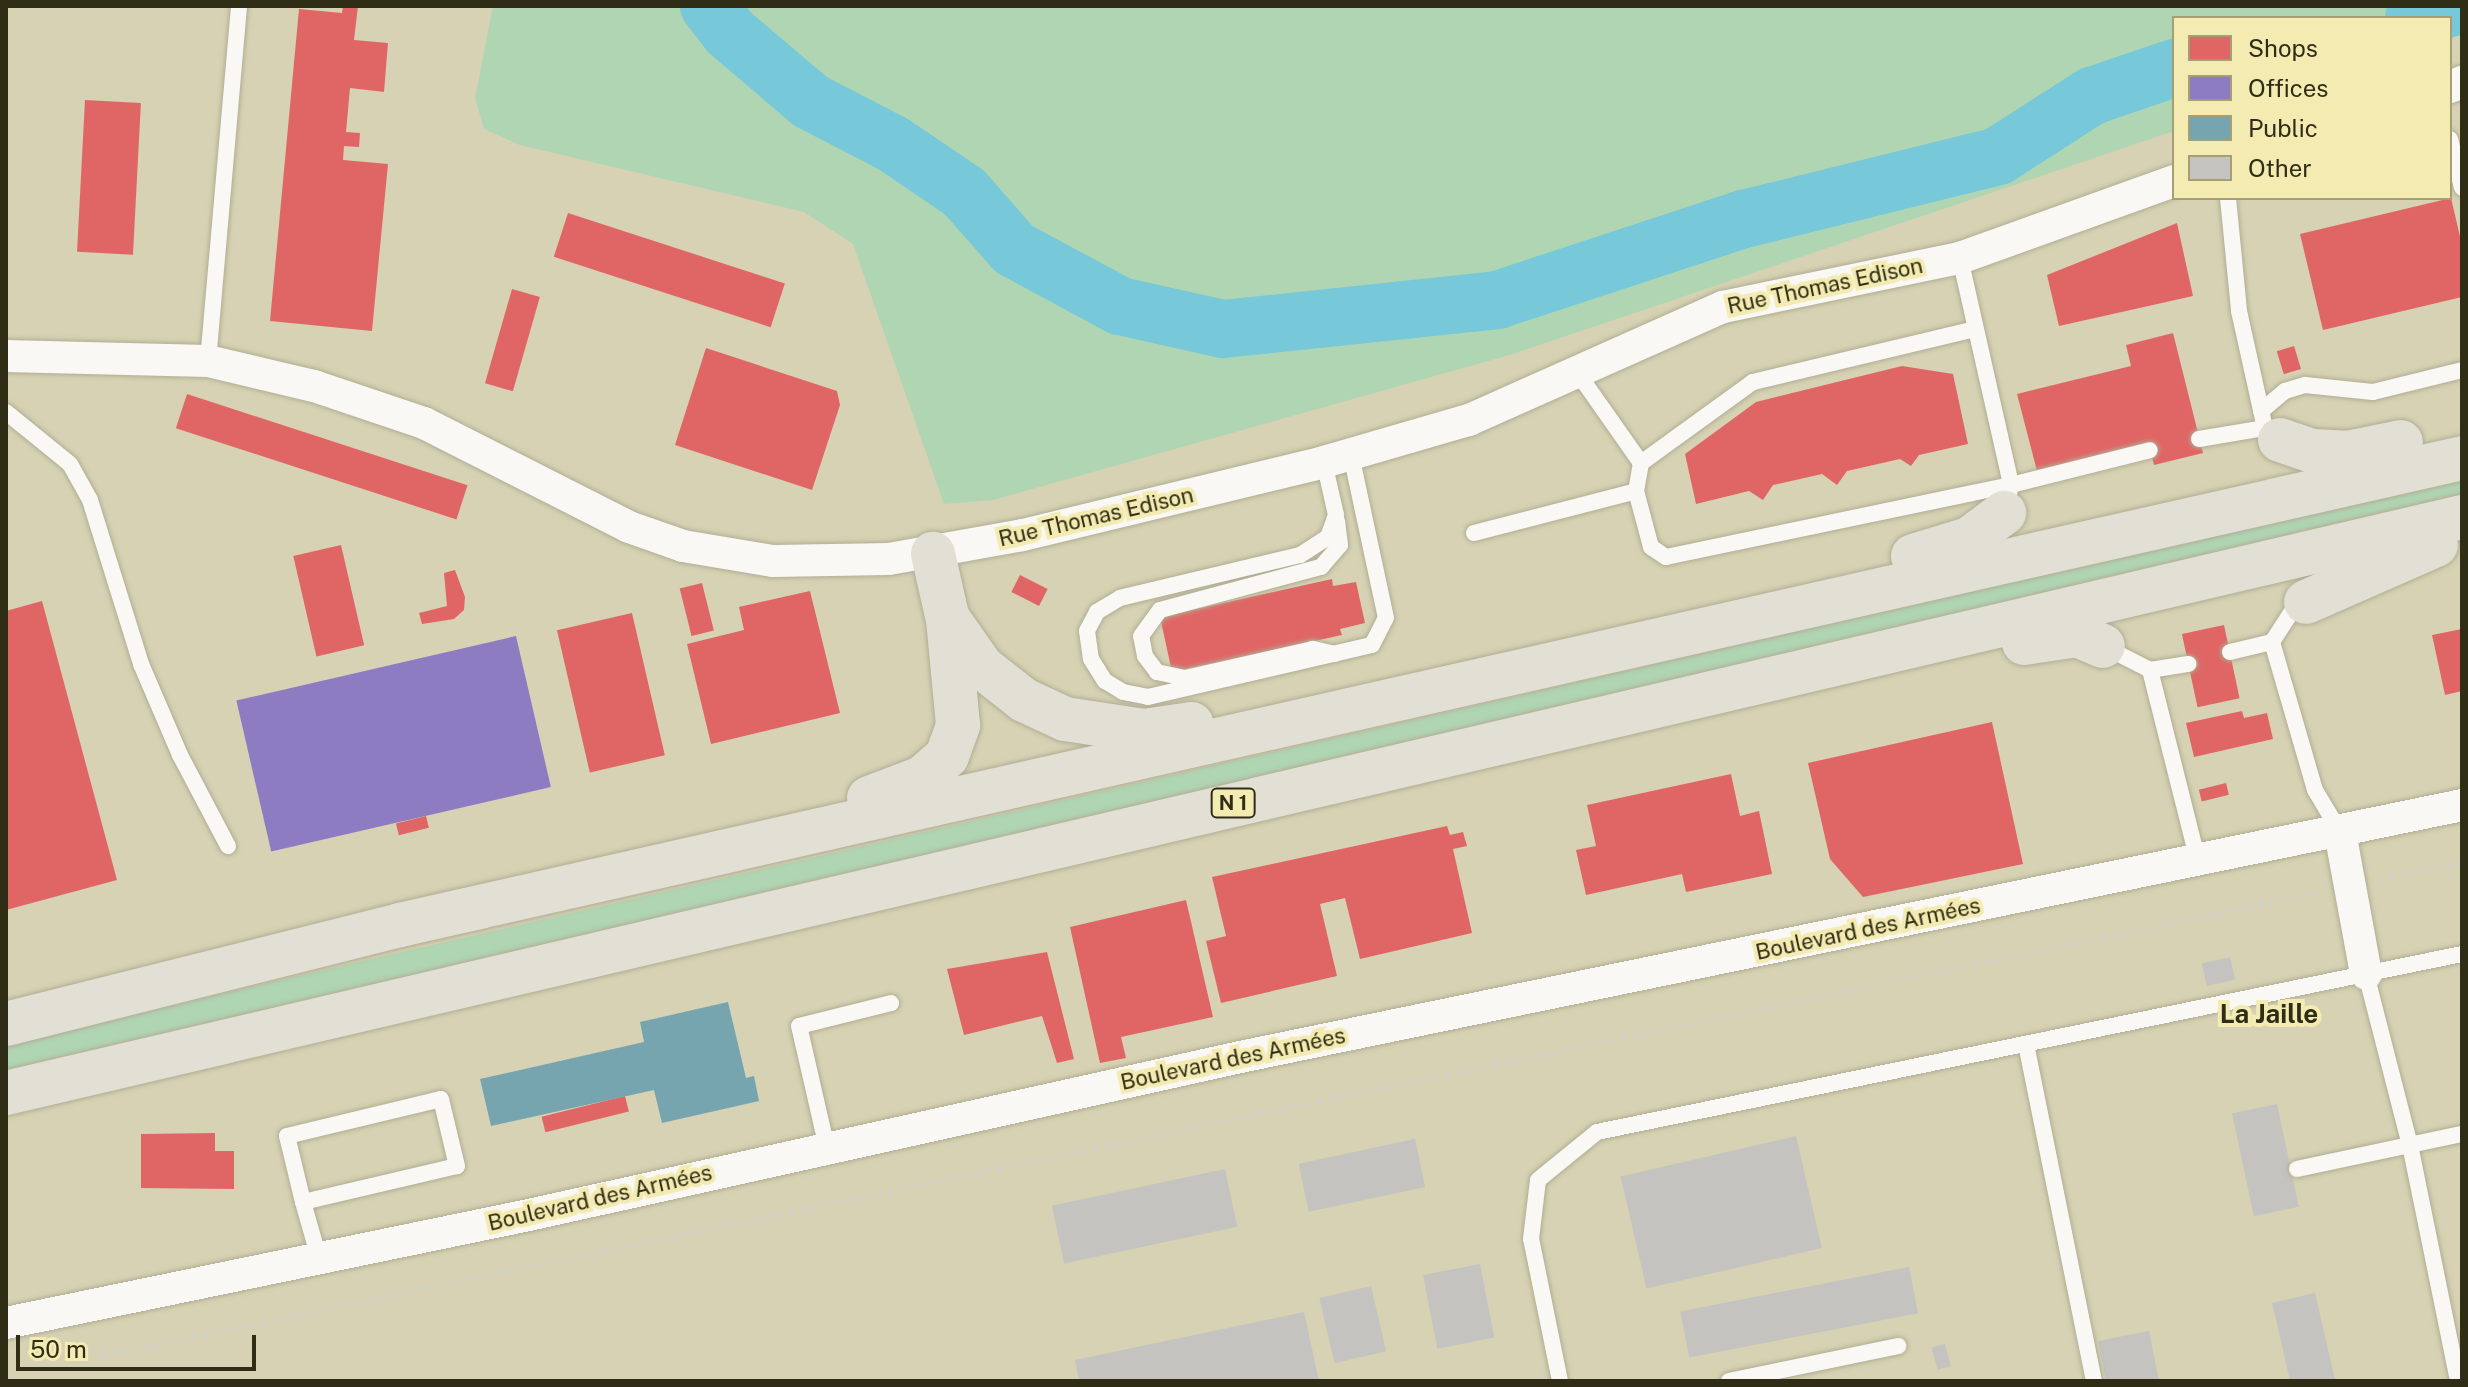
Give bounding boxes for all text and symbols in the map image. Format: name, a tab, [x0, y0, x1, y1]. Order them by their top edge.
legend	[2172, 16, 2452, 200]
text: Shops	[2248, 34, 2318, 62]
text: Offices	[2248, 74, 2328, 102]
text: Public	[2248, 114, 2318, 142]
text: Other	[2248, 154, 2312, 182]
street label: Rue Thomas Edison	[1725, 252, 1925, 320]
street label: Rue Thomas Edison	[996, 482, 1196, 552]
road number: N 1	[1209, 787, 1257, 819]
street label: Boulevard des Armées	[1753, 892, 1983, 966]
district label: La Jaille	[2220, 998, 2318, 1030]
street label: Boulevard des Armées	[1118, 1022, 1348, 1096]
street label: Boulevard des Armées	[485, 1159, 715, 1237]
scale bar	[20, 1319, 260, 1369]
text: 50 m	[30, 1335, 87, 1363]

